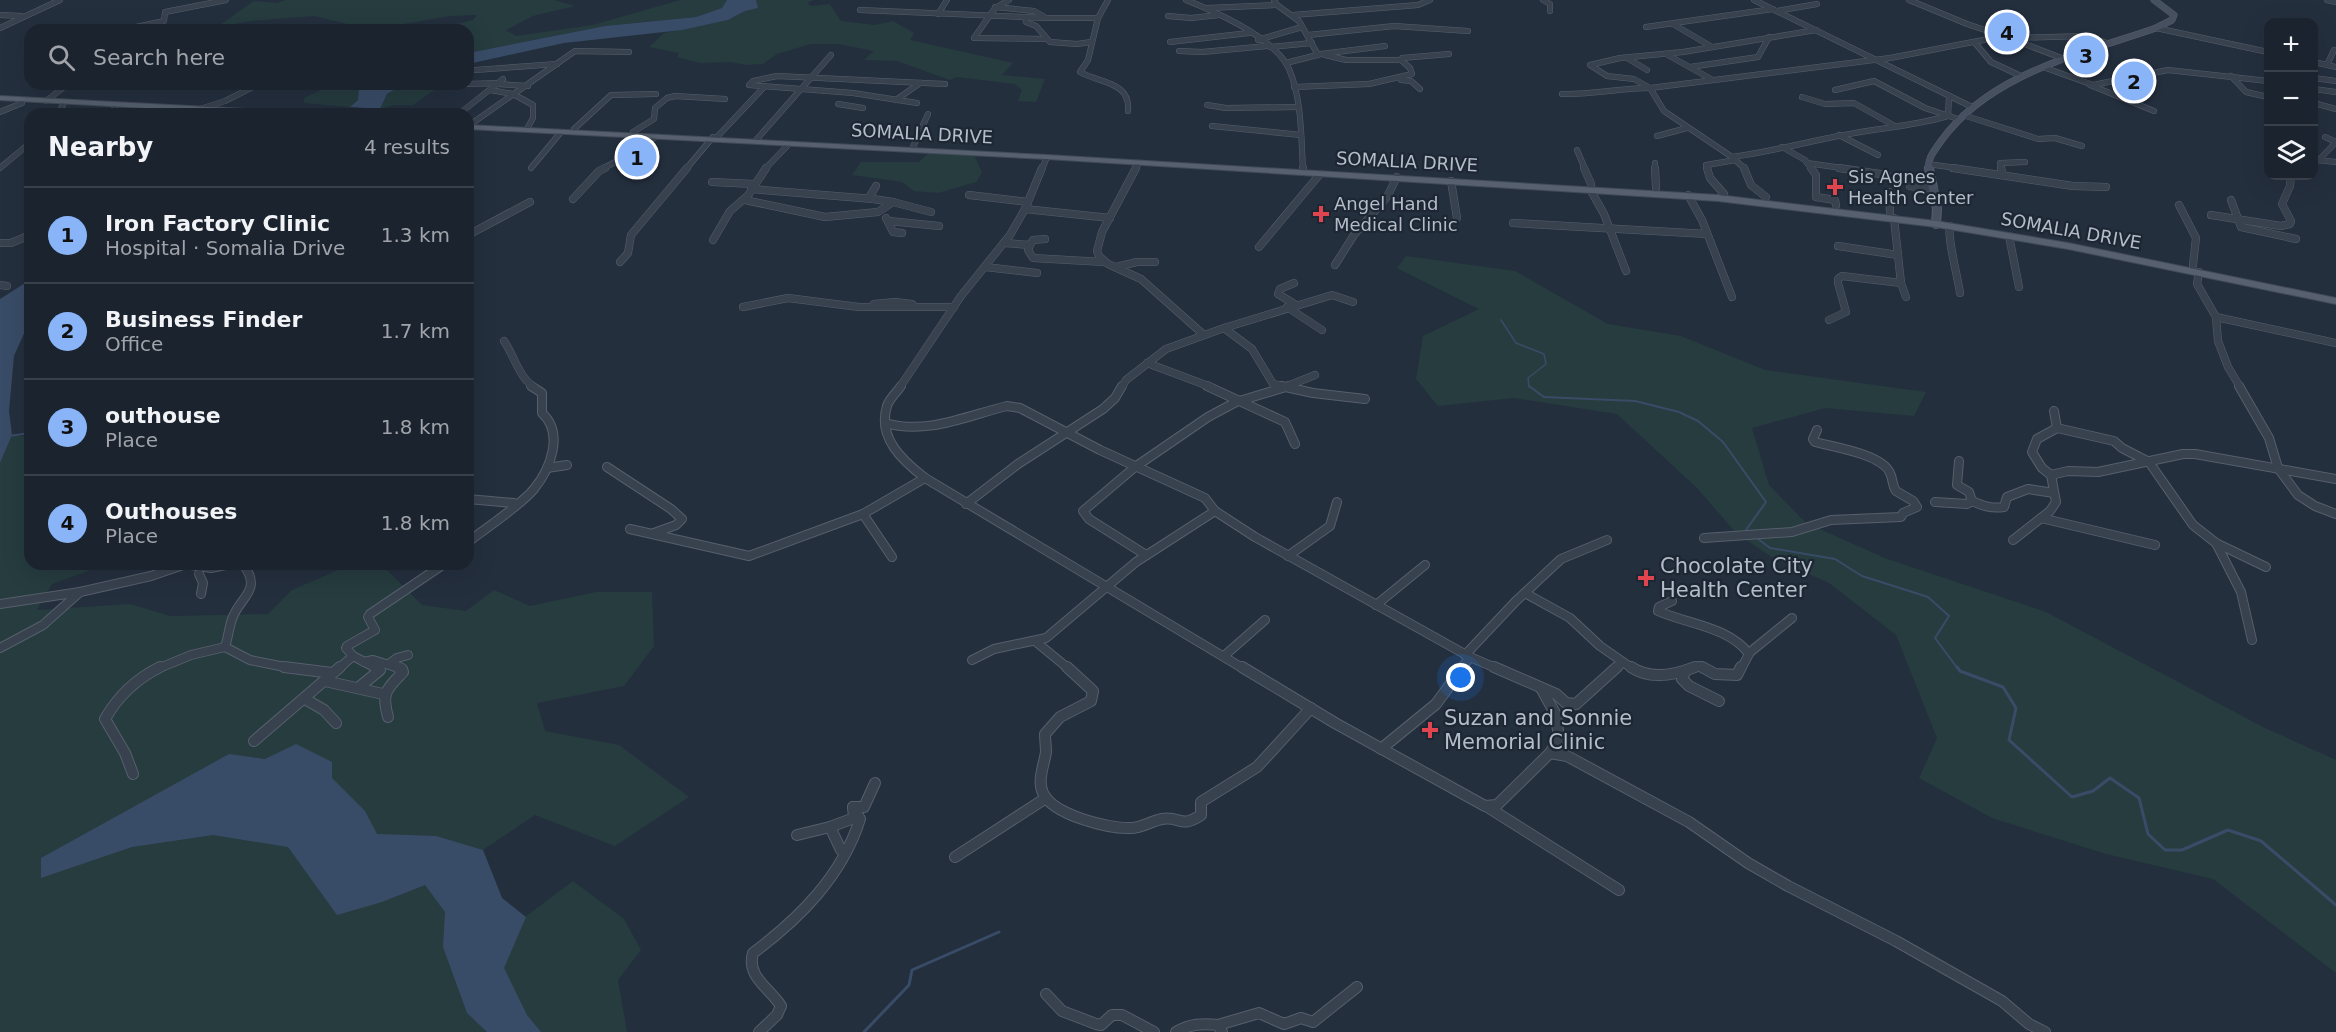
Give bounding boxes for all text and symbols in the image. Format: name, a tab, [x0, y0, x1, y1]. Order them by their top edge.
pin: 4	[1988, 9, 2026, 54]
map controls	[2264, 18, 2318, 180]
button: +	[2264, 18, 2318, 72]
search box	[24, 24, 474, 90]
pin: 3	[2066, 32, 2106, 78]
icon: search	[45, 41, 78, 74]
text: Search here	[93, 45, 225, 70]
pin: 2	[2114, 58, 2154, 104]
button: −	[2264, 72, 2318, 126]
street label: SOMALIA DRIVE	[850, 119, 994, 148]
button: layers	[2264, 126, 2318, 180]
text: Nearby	[48, 132, 153, 162]
pin: 1	[618, 134, 656, 180]
text: 4 results	[364, 135, 450, 159]
street label: SOMALIA DRIVE	[1335, 147, 1479, 176]
place label: Sis Agnes Health Center	[1848, 166, 1974, 208]
marker: Sis Agnes Health Center	[1826, 178, 1844, 196]
place label: Angel Hand Medical Clinic	[1334, 193, 1458, 235]
marker: Angel Hand Medical Clinic	[1312, 205, 1330, 223]
street label: SOMALIA DRIVE	[1999, 208, 2143, 253]
text: Iron Factory Clinic	[105, 211, 330, 236]
text: 1	[61, 223, 74, 247]
text: 1.3 km	[381, 223, 450, 247]
text: Hospital · Somalia Drive	[105, 236, 345, 260]
text: Business Finder	[105, 307, 302, 332]
text: 2	[61, 319, 74, 343]
text: 1.7 km	[381, 319, 450, 343]
text: Office	[105, 332, 163, 356]
text: outhouse	[105, 403, 221, 428]
text: 3	[61, 415, 74, 439]
text: 1.8 km	[381, 415, 450, 439]
text: Place	[105, 428, 158, 452]
text: Outhouses	[105, 499, 237, 524]
text: 4	[61, 511, 74, 535]
text: 1.8 km	[381, 511, 450, 535]
text: Place	[105, 524, 158, 548]
place label: Chocolate City Health Center	[1660, 554, 1813, 602]
marker: Chocolate City Health Center	[1637, 569, 1655, 587]
your location	[1446, 663, 1475, 692]
place label: Suzan and Sonnie Memorial Clinic	[1444, 706, 1632, 754]
marker: Suzan and Sonnie Memorial Clinic	[1421, 721, 1439, 739]

